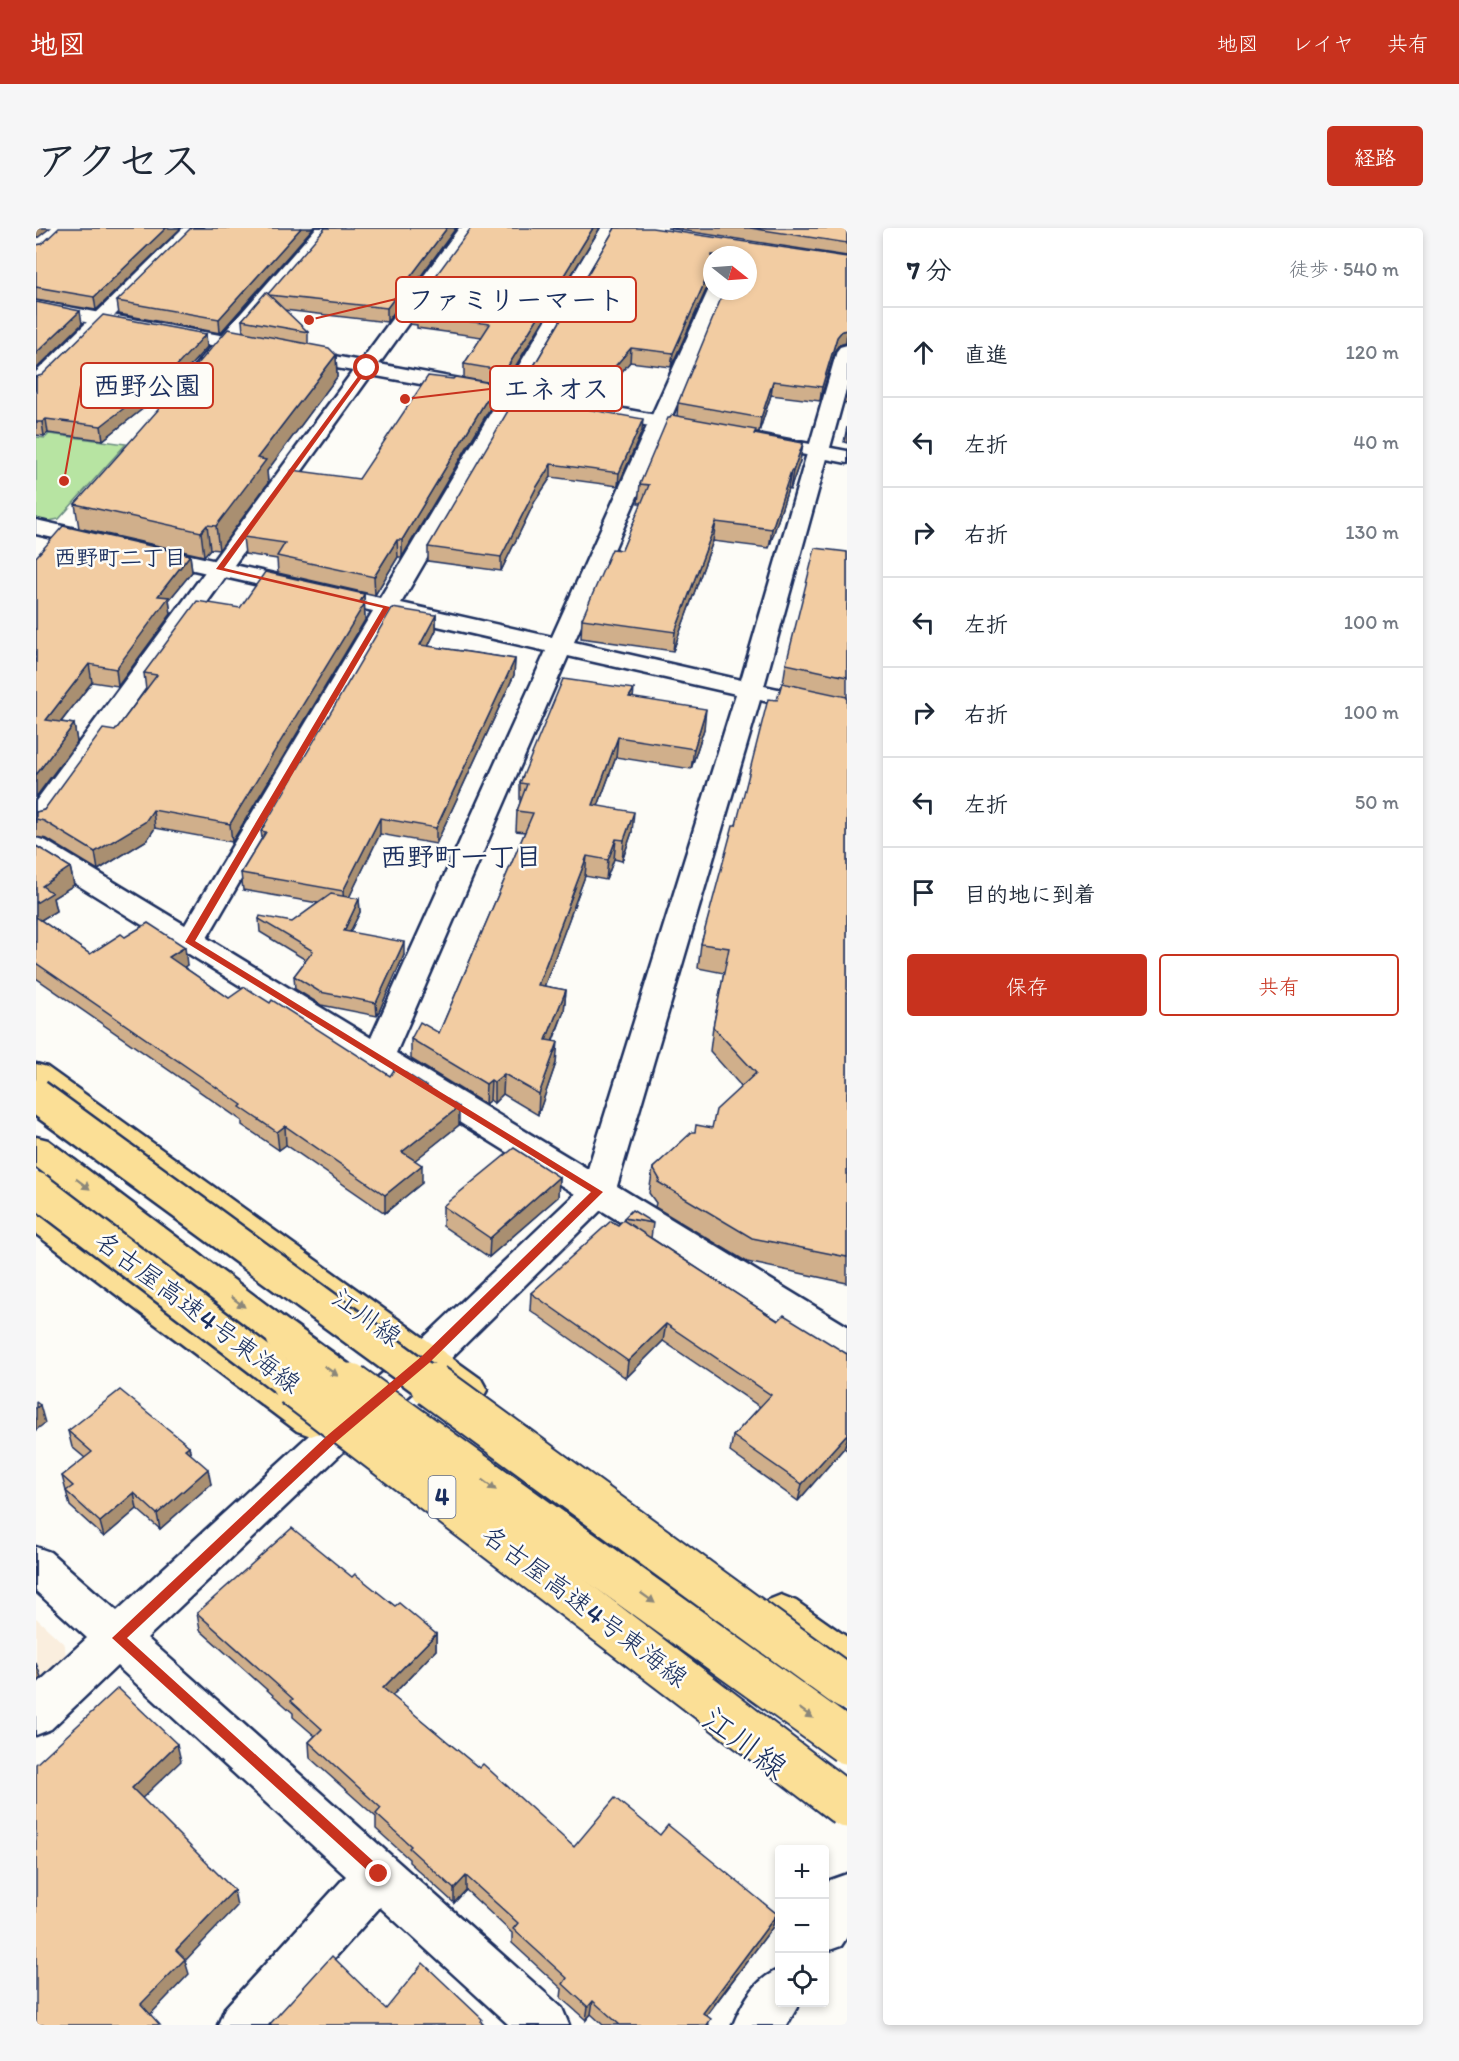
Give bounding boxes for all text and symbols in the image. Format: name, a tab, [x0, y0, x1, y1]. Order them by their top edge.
text: 地図	[30, 27, 86, 61]
text: 地図	[1217, 31, 1259, 56]
text: レイヤ	[1292, 31, 1354, 56]
text: 共有	[1387, 31, 1429, 56]
button: 経路	[1327, 126, 1423, 186]
text: アクセス	[36, 135, 201, 186]
north arrow	[703, 246, 757, 300]
text: 7 分	[907, 254, 952, 286]
text: 徒歩 · 540 m	[1289, 257, 1399, 281]
callout: ファミリーマート	[396, 277, 636, 322]
text: ファミリーマート	[407, 283, 625, 316]
icon: ahead	[907, 336, 940, 369]
text: 120 m	[1346, 340, 1399, 364]
text: 直進	[964, 341, 1008, 368]
route start	[353, 354, 379, 380]
callout: 西野公園	[81, 363, 213, 408]
callout: エネオス	[490, 366, 622, 411]
text: 西野公園	[93, 369, 201, 402]
text: エネオス	[503, 372, 609, 405]
icon: left	[907, 426, 940, 459]
text: 40 m	[1353, 430, 1399, 454]
text: 左折	[964, 431, 1008, 458]
icon: right	[907, 516, 940, 549]
text: 130 m	[1345, 520, 1399, 544]
text: 右折	[964, 521, 1008, 548]
district label: 西野町二丁目	[54, 544, 186, 571]
icon: left	[907, 606, 940, 639]
text: 100 m	[1344, 610, 1399, 634]
text: 左折	[964, 611, 1008, 638]
icon: right	[907, 696, 940, 729]
text: 100 m	[1344, 700, 1399, 724]
text: 右折	[964, 701, 1008, 728]
icon: left	[907, 786, 940, 819]
text: 50 m	[1355, 790, 1399, 814]
text: 左折	[964, 791, 1008, 818]
district label: 西野町一丁目	[380, 840, 542, 873]
icon: arrive	[907, 876, 940, 909]
text: 目的地に到着	[964, 881, 1096, 908]
button: 保存	[907, 954, 1147, 1016]
button: 共有	[1159, 954, 1399, 1016]
one-way arrow	[74, 1178, 90, 1190]
street label: 名古屋高速4号東海線	[89, 1224, 307, 1400]
street label: 江川線	[326, 1281, 408, 1353]
one-way arrow	[230, 1296, 245, 1308]
one-way arrow	[322, 1365, 338, 1377]
road number: 4	[428, 1476, 456, 1518]
one-way arrow	[481, 1479, 497, 1491]
street label: 名古屋高速4号東海線	[476, 1518, 694, 1694]
one-way arrow	[640, 1592, 655, 1604]
street label: 江川線	[695, 1699, 795, 1787]
one-way arrow	[798, 1706, 813, 1718]
map controls	[775, 1845, 829, 2007]
button: +	[775, 1845, 829, 1899]
route end	[365, 1860, 391, 1886]
button: −	[775, 1899, 829, 1953]
button: locate	[775, 1953, 829, 2007]

